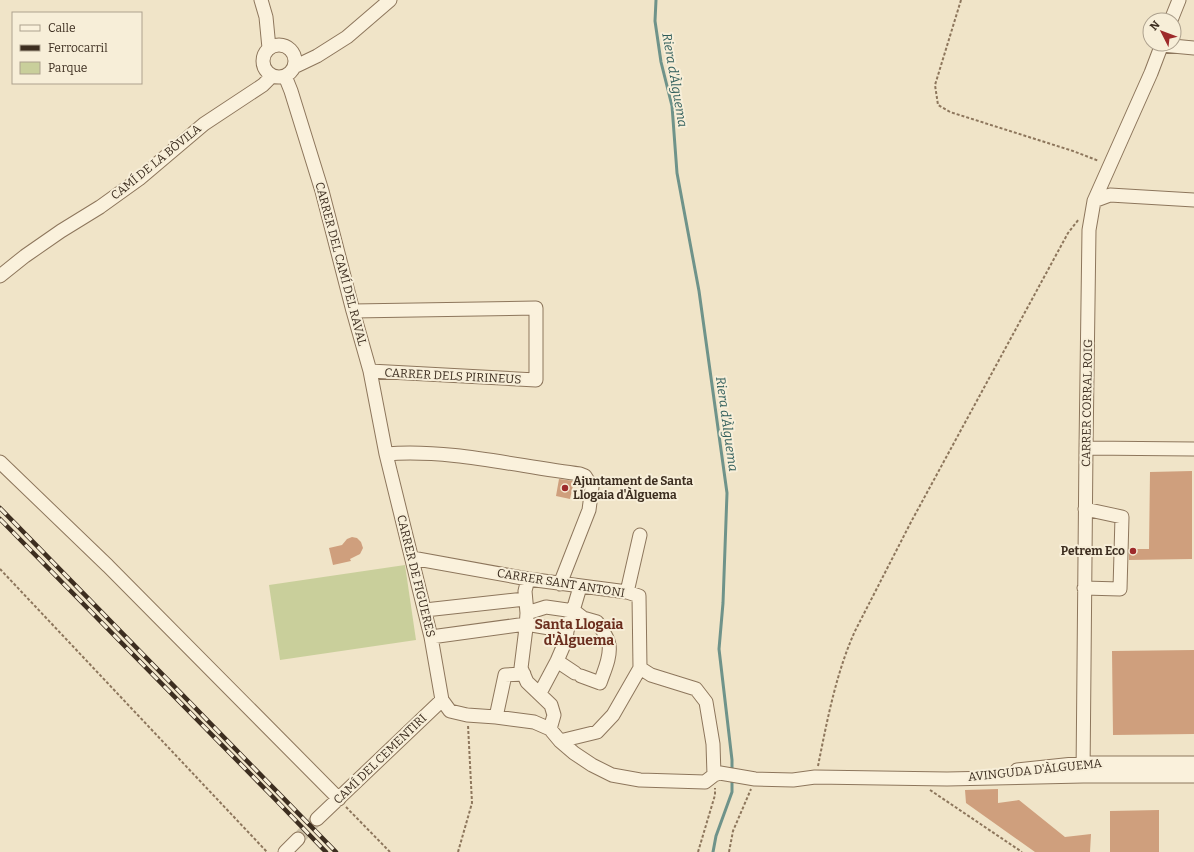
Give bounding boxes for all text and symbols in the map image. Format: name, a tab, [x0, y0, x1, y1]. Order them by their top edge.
legend	[12, 12, 142, 84]
north arrow	[1142, 12, 1182, 52]
text: N	[1147, 18, 1163, 33]
text: Calle	[48, 21, 76, 35]
water label: Riera d'Àlguema	[659, 32, 691, 128]
text: Ferrocarril	[48, 41, 108, 55]
text: Parque	[48, 61, 87, 75]
street label: CAMÍ DE LA BÒVILA	[108, 120, 204, 203]
street label: CARRER DEL CAMÍ DEL RAVAL	[312, 180, 371, 348]
street label: CARRER CORRAL ROIG	[1079, 339, 1095, 467]
street label: CARRER DELS PIRINEUS	[384, 365, 522, 387]
water label: Riera d'Àlguema	[713, 376, 741, 472]
place label: Ajuntament de Santa Llogaia d'Àlguema	[573, 474, 693, 502]
marker: Ajuntament de Santa Llogaia d'Àlguema	[560, 483, 570, 493]
street label: CARRER DE FIGUERES	[394, 513, 438, 639]
place label: Petrem Eco	[1061, 544, 1125, 558]
marker: Petrem Eco	[1128, 546, 1138, 556]
street label: CARRER SANT ANTONI	[496, 566, 626, 600]
district label: Santa Llogaia d'Àlguema	[535, 616, 624, 649]
street label: CAMÍ DEL CEMENTIRI	[330, 710, 429, 807]
street label: AVINGUDA D'ÀLGUEMA	[967, 755, 1103, 784]

